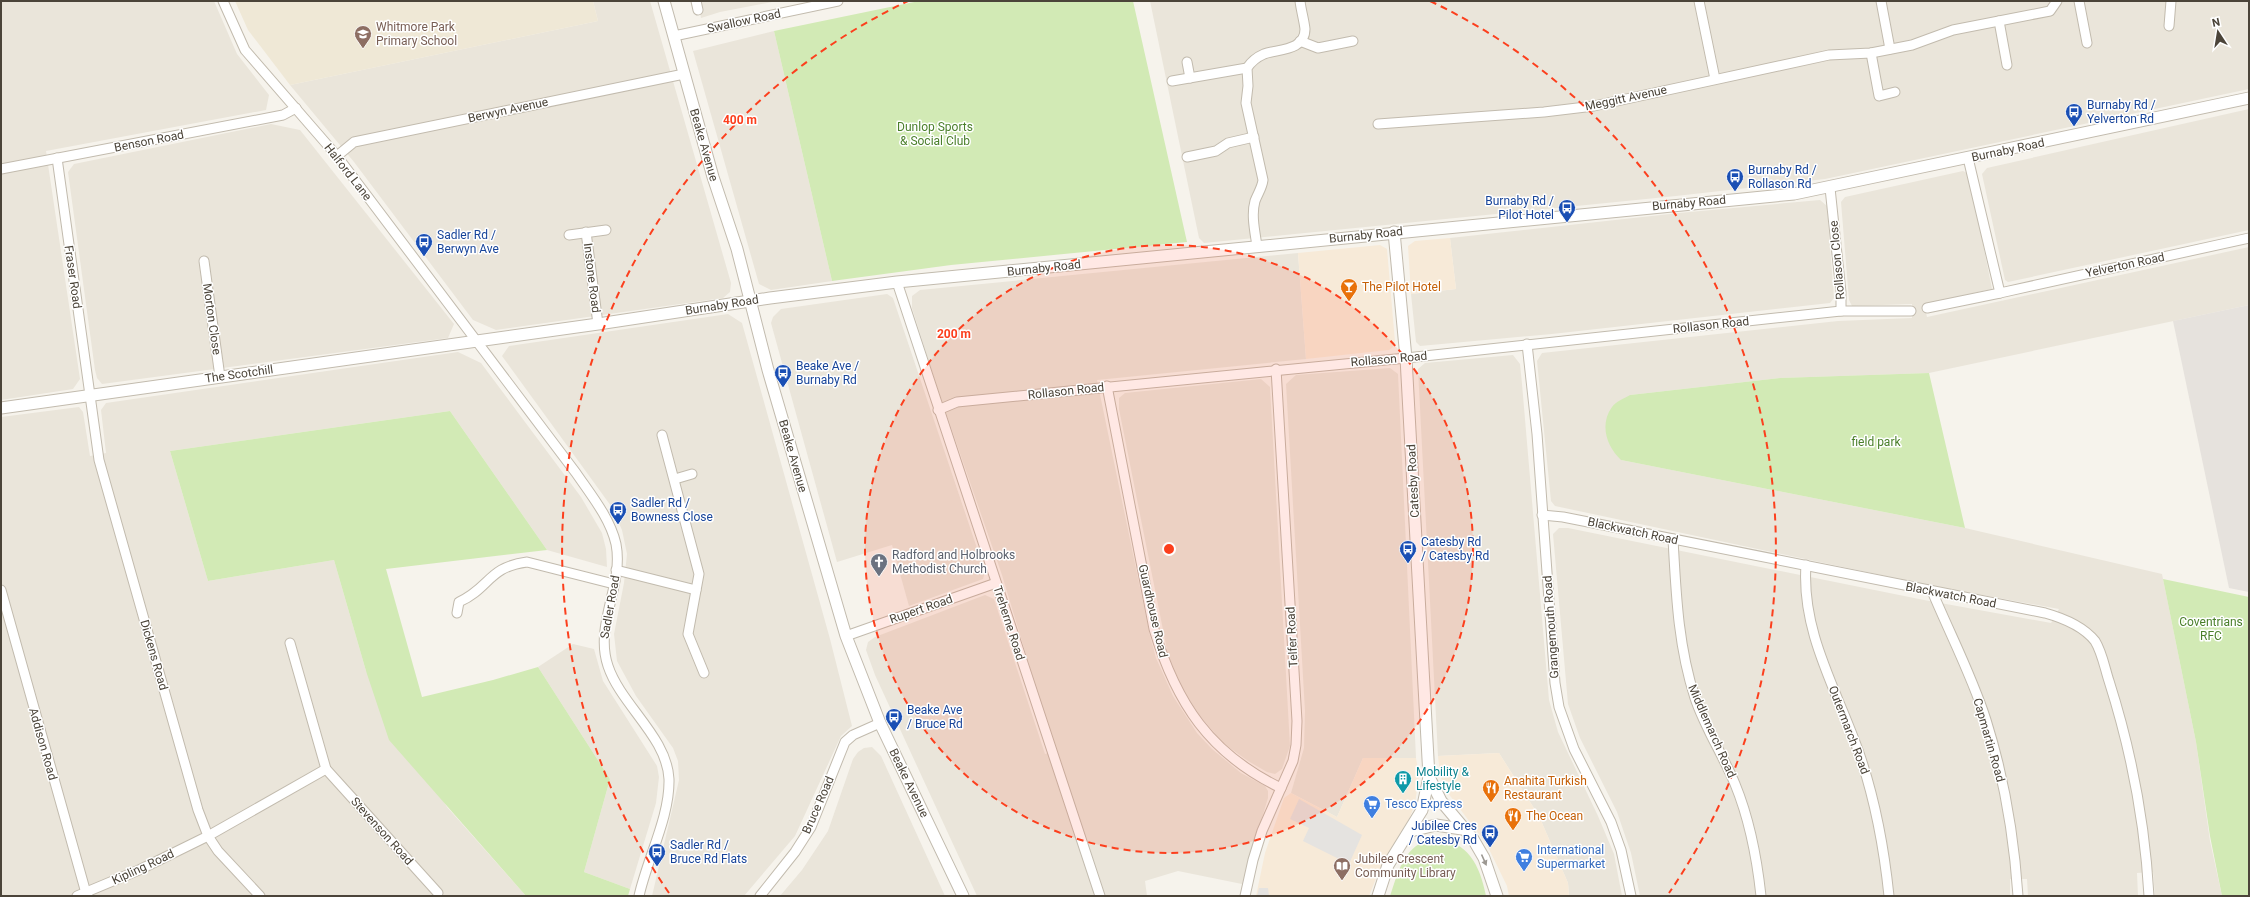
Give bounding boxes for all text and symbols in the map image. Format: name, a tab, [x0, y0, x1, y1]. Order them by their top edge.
street label: Swallow Road	[706, 6, 782, 36]
north arrow	[2198, 12, 2238, 52]
text: N	[2211, 15, 2221, 30]
place label: Whitmore Park Primary School	[376, 20, 457, 48]
school or university icon: Whitmore Park Primary School	[353, 24, 373, 49]
street label: Meggitt Avenue	[1584, 82, 1668, 114]
street label: Berwyn Avenue	[467, 95, 549, 125]
place label: Burnaby Rd / Yelverton Rd	[2087, 98, 2156, 126]
bus stop icon: Burnaby Rd / Yelverton Rd	[2064, 102, 2084, 127]
street label: Beake Avenue	[687, 107, 721, 183]
text: 400 m	[723, 113, 757, 127]
park label: Dunlop Sports & Social Club	[897, 120, 973, 148]
street label: Benson Road	[113, 127, 185, 155]
street label: Burnaby Road	[1970, 135, 2046, 165]
street label: Halford Lane	[321, 141, 375, 203]
place label: Burnaby Rd / Rollason Rd	[1748, 163, 1817, 191]
bus stop icon: Burnaby Rd / Rollason Rd	[1725, 167, 1745, 192]
street label: Burnaby Road	[1651, 193, 1727, 213]
place label: Burnaby Rd / Pilot Hotel	[1485, 194, 1554, 222]
bus stop icon: Burnaby Rd / Pilot Hotel	[1557, 198, 1577, 223]
street label: Rollason Close	[1827, 220, 1847, 300]
street label: Burnaby Road	[1328, 224, 1404, 246]
place label: Sadler Rd / Berwyn Ave	[437, 228, 499, 256]
bus stop icon: Sadler Rd / Berwyn Ave	[414, 232, 434, 257]
street label: Instone Road	[581, 242, 603, 314]
street label: Fraser Road	[62, 244, 84, 310]
street label: Yelverton Road	[2084, 250, 2166, 280]
street label: Burnaby Road	[1006, 257, 1082, 279]
bar icon: The Pilot Hotel	[1339, 277, 1359, 302]
place label: The Pilot Hotel	[1362, 280, 1441, 294]
street label: Morton Close	[200, 282, 224, 356]
street label: Burnaby Road	[684, 292, 760, 318]
street label: Rollason Road	[1672, 314, 1750, 336]
text: 200 m	[937, 327, 971, 341]
street label: Rollason Road	[1350, 349, 1428, 369]
place label: Beake Ave / Burnaby Rd	[796, 359, 859, 387]
street label: The Scotchill	[204, 362, 274, 386]
bus stop icon: Beake Ave / Burnaby Rd	[773, 363, 793, 388]
street label: Rollason Road	[1027, 380, 1105, 402]
street label: Beake Avenue	[776, 418, 810, 494]
park label: field park	[1851, 435, 1901, 449]
street label: Catesby Road	[1404, 444, 1422, 518]
place label: Sadler Rd / Bowness Close	[631, 496, 713, 524]
bus stop icon: Sadler Rd / Bowness Close	[608, 500, 628, 525]
street label: Blackwatch Road	[1586, 515, 1680, 547]
place label: Catesby Rd / Catesby Rd	[1421, 535, 1489, 563]
bus stop icon: Catesby Rd / Catesby Rd	[1398, 539, 1418, 564]
centre of rings	[1162, 542, 1176, 556]
place label: Radford and Holbrooks Methodist Church	[892, 548, 1015, 576]
church icon: Radford and Holbrooks Methodist Church	[869, 552, 889, 577]
street label: Guardhouse Road	[1135, 563, 1171, 659]
street label: Sadler Road	[598, 574, 622, 640]
street label: Grangemouth Road	[1540, 575, 1562, 679]
street label: Blackwatch Road	[1904, 579, 1998, 611]
street label: Treherne Road	[990, 584, 1028, 662]
street label: Rupert Road	[888, 592, 954, 626]
street label: Telfer Road	[1283, 606, 1301, 668]
park label: Coventrians RFC	[2179, 615, 2243, 643]
street label: Dickens Road	[137, 618, 171, 692]
street label: Middlemarch Road	[1685, 682, 1739, 780]
street label: Outermarch Road	[1826, 684, 1872, 776]
street label: Capmartin Road	[1970, 697, 2008, 783]
place label: Beake Ave / Bruce Rd	[907, 703, 963, 731]
street label: Addison Road	[26, 706, 60, 782]
bus stop icon: Beake Ave / Bruce Rd	[884, 707, 904, 732]
street label: Beake Avenue	[886, 746, 932, 820]
place label: Mobility & Lifestyle	[1416, 765, 1469, 793]
building icon: Mobility & Lifestyle	[1393, 769, 1413, 794]
street label: Bruce Road	[799, 774, 837, 836]
place label: Anahita Turkish Restaurant	[1504, 774, 1587, 802]
restaurant icon: Anahita Turkish Restaurant	[1481, 778, 1501, 803]
street label: Stevenson Road	[348, 794, 416, 868]
supermarket icon: Tesco Express	[1362, 794, 1382, 819]
place label: Tesco Express	[1385, 797, 1462, 811]
restaurant icon: The Ocean	[1503, 806, 1523, 831]
place label: The Ocean	[1526, 809, 1583, 823]
place label: Jubilee Cres / Catesby Rd	[1409, 819, 1477, 847]
bus stop icon: Jubilee Cres / Catesby Rd	[1480, 823, 1500, 848]
place label: Sadler Rd / Bruce Rd Flats	[670, 838, 747, 866]
bus stop icon: Sadler Rd / Bruce Rd Flats	[647, 842, 667, 867]
place label: International Supermarket	[1537, 843, 1605, 871]
street label: Kipling Road	[110, 847, 176, 887]
supermarket icon: International Supermarket	[1514, 847, 1534, 872]
place label: Jubilee Crescent Community Library	[1355, 852, 1456, 880]
one-way arrow	[1481, 854, 1487, 866]
library icon: Jubilee Crescent Community Library	[1332, 856, 1352, 881]

